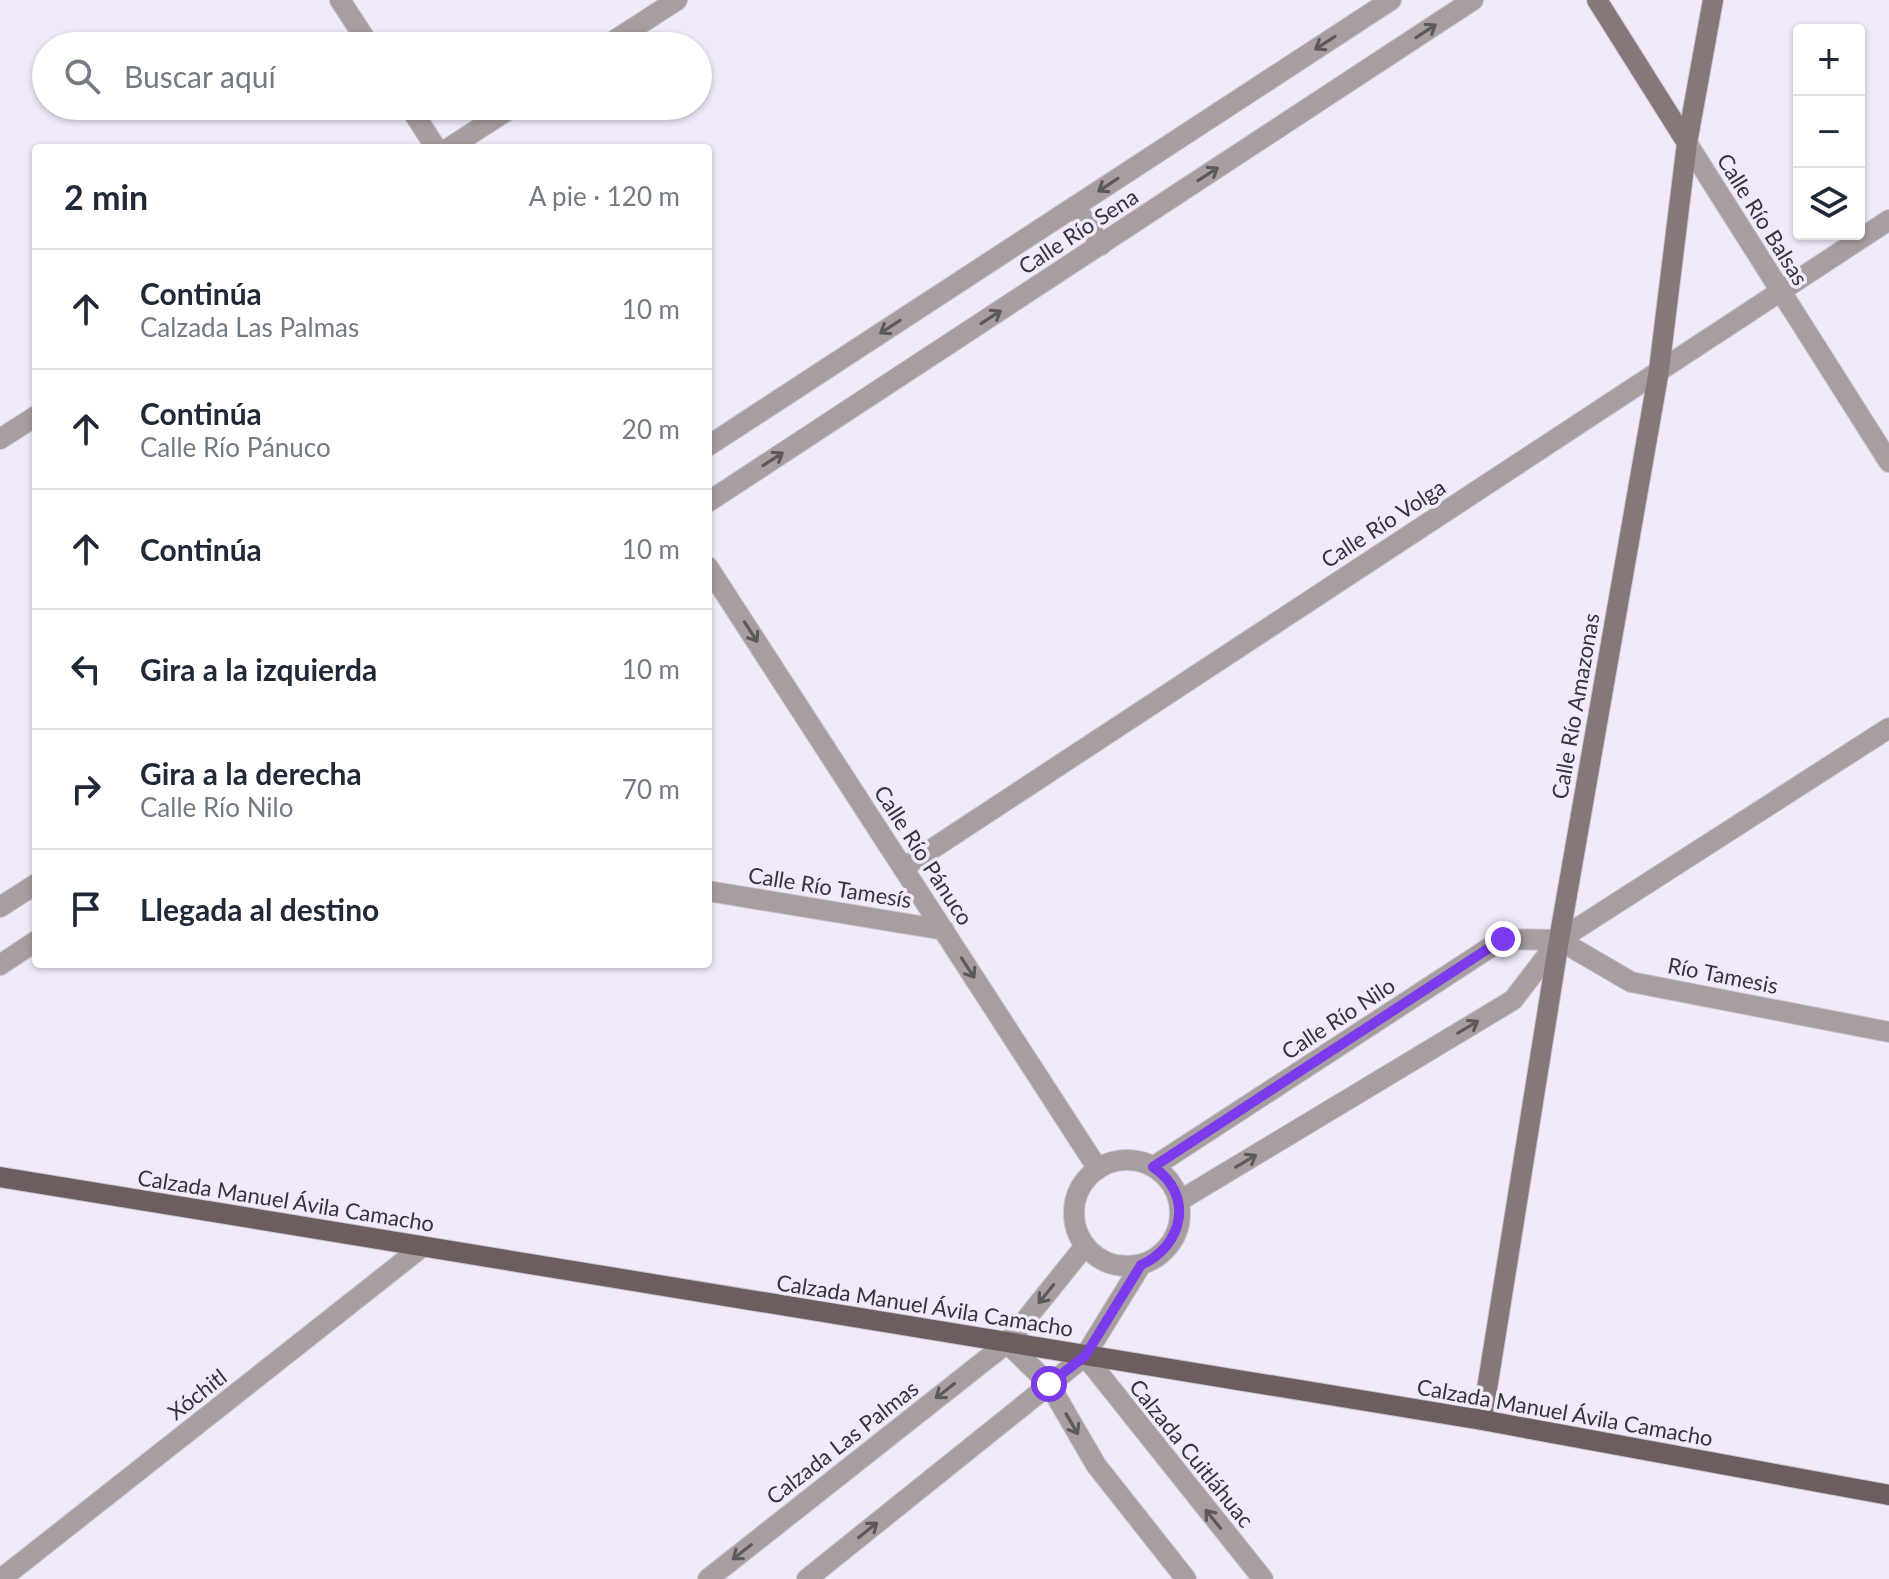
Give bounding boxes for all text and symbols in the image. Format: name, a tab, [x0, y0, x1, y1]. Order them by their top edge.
one-way arrow	[1414, 23, 1436, 40]
map controls	[1793, 24, 1865, 240]
button: +	[1793, 24, 1865, 96]
search box	[32, 32, 712, 120]
one-way arrow	[1315, 34, 1337, 51]
icon: search	[60, 54, 104, 98]
text: Buscar aquí	[124, 58, 276, 94]
button: −	[1793, 96, 1865, 168]
street label: Calle Río Balsas	[1712, 148, 1814, 290]
one-way arrow	[1197, 166, 1219, 182]
button: layers	[1793, 168, 1865, 240]
text: 2 min	[64, 176, 148, 217]
one-way arrow	[1097, 176, 1119, 193]
text: A pie · 120 m	[529, 180, 680, 212]
street label: Calle Río Sena	[1013, 182, 1143, 280]
text: Continúa	[140, 275, 262, 311]
icon: ahead	[64, 287, 108, 331]
text: 10 m	[622, 293, 680, 325]
one-way arrow	[979, 308, 1002, 324]
text: Calzada Las Palmas	[140, 311, 359, 343]
one-way arrow	[879, 319, 902, 335]
text: Continúa	[140, 395, 262, 431]
icon: ahead	[64, 407, 108, 451]
text: 20 m	[622, 413, 680, 445]
text: Calle Río Pánuco	[140, 431, 331, 463]
one-way arrow	[762, 451, 784, 467]
street label: Calle Río Volga	[1316, 473, 1450, 573]
icon: ahead	[64, 527, 108, 571]
text: Continúa	[140, 531, 262, 567]
text: 10 m	[622, 533, 680, 565]
street label: Calle Río Amazonas	[1545, 611, 1605, 801]
one-way arrow	[742, 621, 759, 643]
icon: left	[64, 647, 108, 691]
text: Gira a la izquierda	[140, 651, 377, 687]
text: 10 m	[622, 653, 680, 685]
text: Gira a la derecha	[140, 755, 362, 791]
icon: right	[64, 767, 108, 811]
text: 70 m	[622, 773, 680, 805]
street label: Calle Río Pánuco	[869, 780, 979, 930]
text: Calle Río Nilo	[140, 791, 293, 823]
street label: Calle Río Tamesís	[746, 861, 914, 913]
icon: arrive	[64, 887, 108, 931]
text: Llegada al destino	[140, 891, 379, 927]
route end	[1485, 921, 1521, 957]
street label: Río Tamesis	[1666, 951, 1780, 999]
one-way arrow	[961, 956, 977, 979]
street label: Calle Río Nilo	[1276, 971, 1400, 1065]
one-way arrow	[1456, 1018, 1479, 1034]
one-way arrow	[1234, 1153, 1257, 1169]
street label: Calzada Manuel Ávila Camacho	[136, 1163, 436, 1237]
street label: Calzada Manuel Ávila Camacho	[775, 1268, 1075, 1342]
one-way arrow	[1037, 1283, 1055, 1304]
street label: Xóchitl	[162, 1363, 232, 1425]
route start	[1031, 1366, 1067, 1402]
street label: Calzada Manuel Ávila Camacho	[1415, 1373, 1715, 1451]
street label: Calzada Las Palmas	[761, 1374, 923, 1510]
street label: Calzada Cuitláhuac	[1124, 1374, 1260, 1532]
one-way arrow	[936, 1382, 956, 1400]
one-way arrow	[1065, 1412, 1081, 1436]
one-way arrow	[1205, 1508, 1223, 1529]
one-way arrow	[857, 1521, 877, 1539]
one-way arrow	[732, 1544, 753, 1561]

